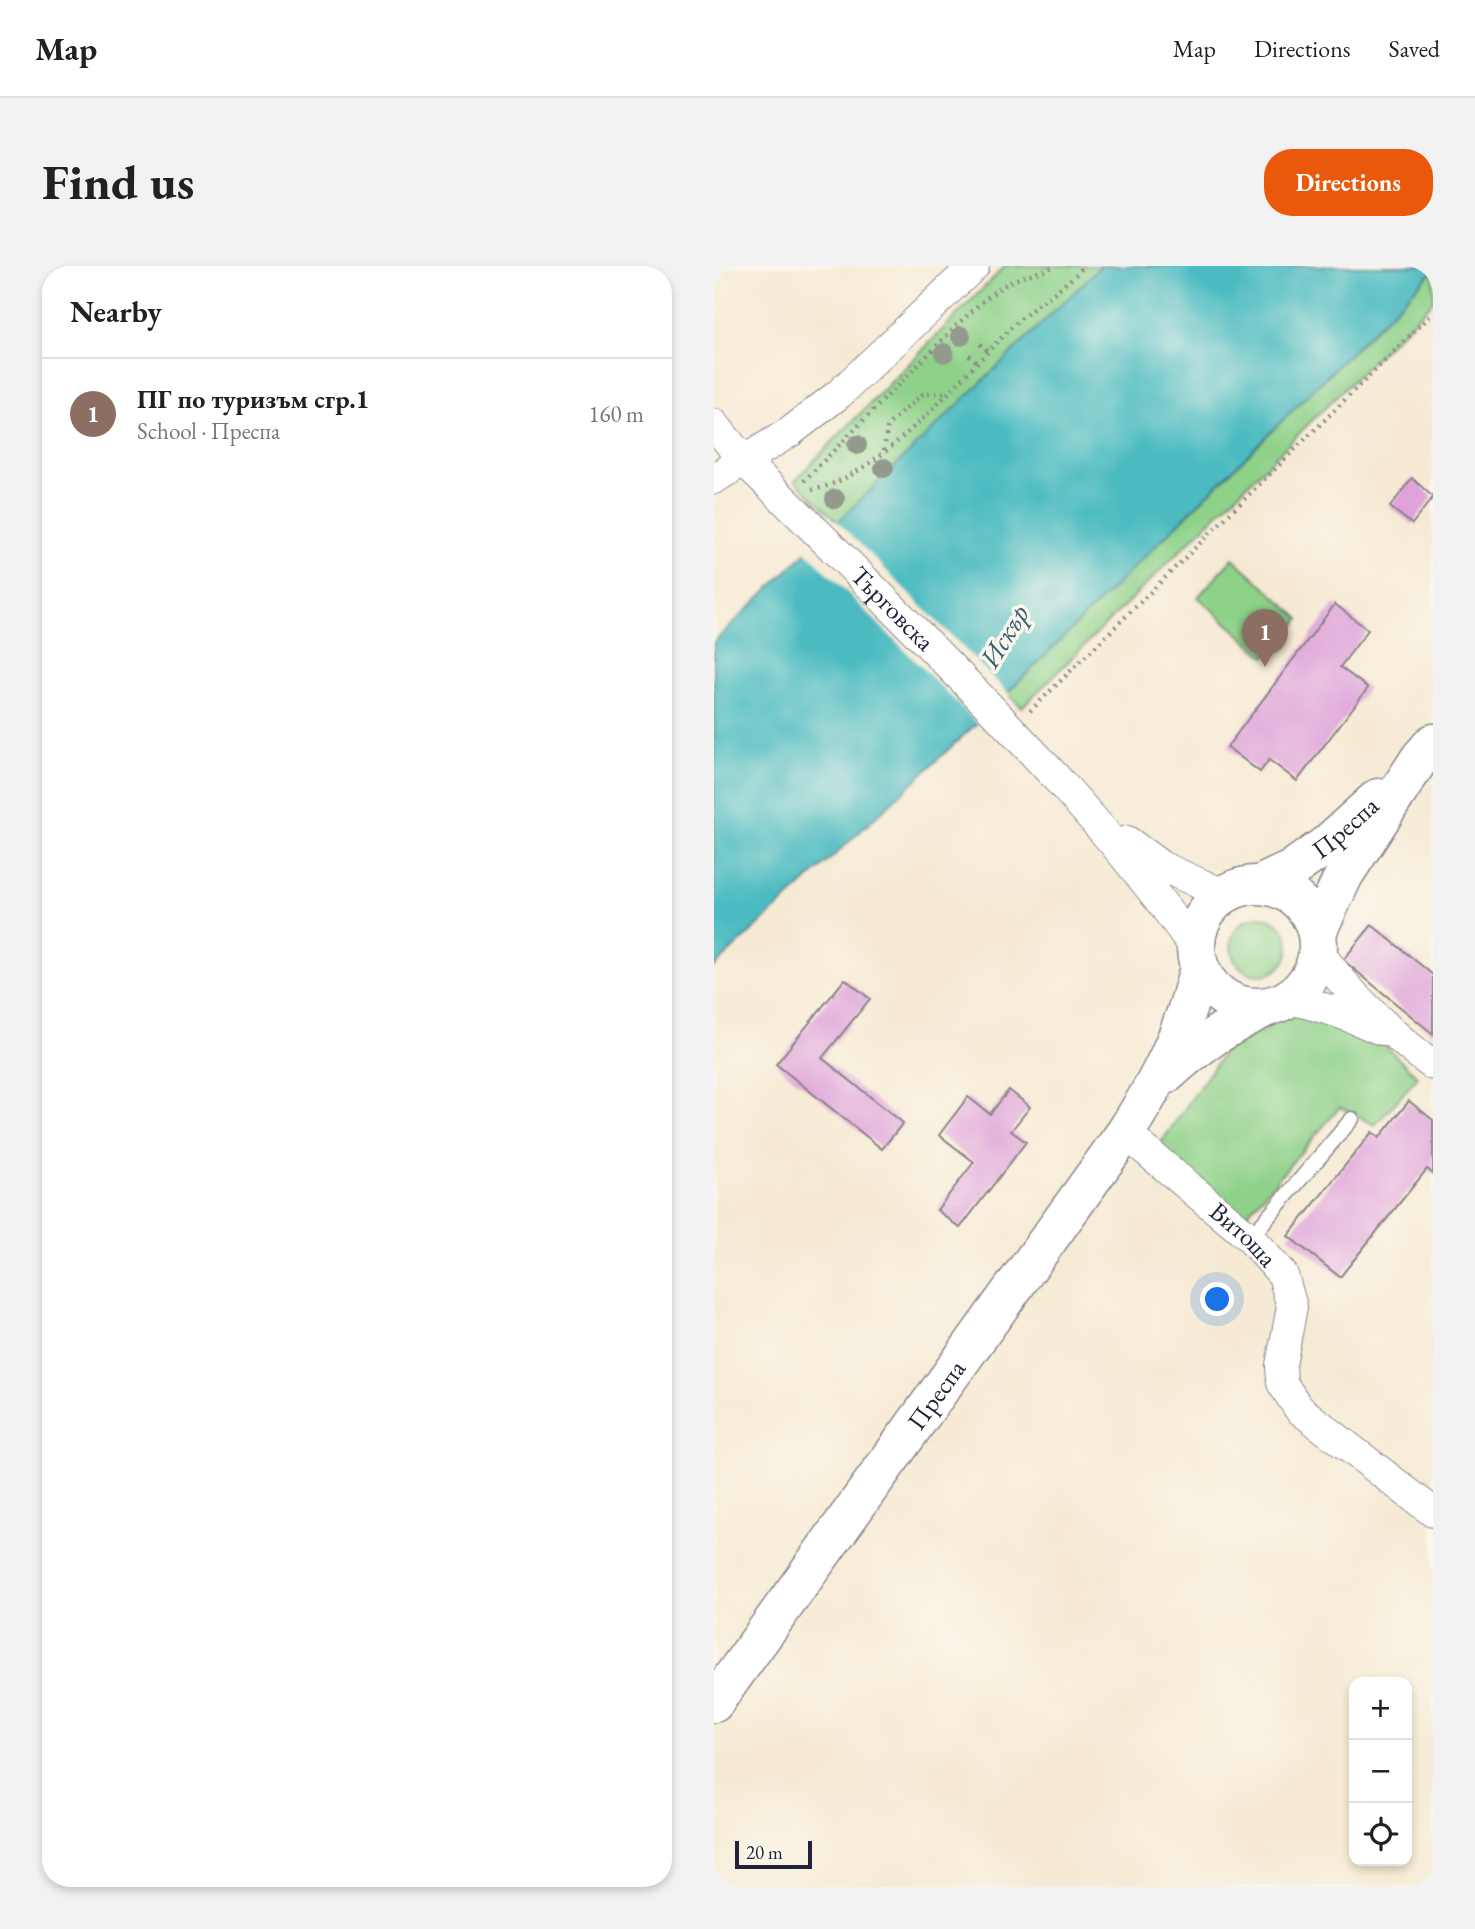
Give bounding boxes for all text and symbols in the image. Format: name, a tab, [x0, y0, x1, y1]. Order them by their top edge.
text: Map	[35, 27, 97, 70]
text: Map	[1173, 33, 1216, 64]
text: Directions	[1254, 33, 1351, 64]
text: Saved	[1389, 33, 1440, 64]
button: Directions	[1264, 149, 1433, 216]
text: Find us	[42, 150, 194, 214]
text: Nearby	[70, 292, 162, 331]
text: ПГ по туризъм сгр.1	[137, 382, 369, 416]
text: 1	[87, 399, 99, 429]
text: 160 m	[588, 399, 644, 429]
text: School · Преспа	[137, 416, 280, 446]
street label: Търговска	[843, 559, 943, 658]
water label: Искър	[971, 597, 1037, 675]
pin: 1	[1242, 609, 1288, 667]
street label: Преспа	[1305, 788, 1386, 867]
street label: Витоша	[1203, 1194, 1285, 1275]
your location	[1200, 1282, 1234, 1316]
street label: Преспа	[899, 1352, 973, 1437]
map controls	[1349, 1677, 1412, 1866]
button: +	[1349, 1677, 1412, 1740]
button: −	[1349, 1740, 1412, 1803]
button: locate	[1349, 1803, 1412, 1866]
scale bar	[735, 1838, 812, 1870]
text: 20 m	[746, 1840, 783, 1865]

